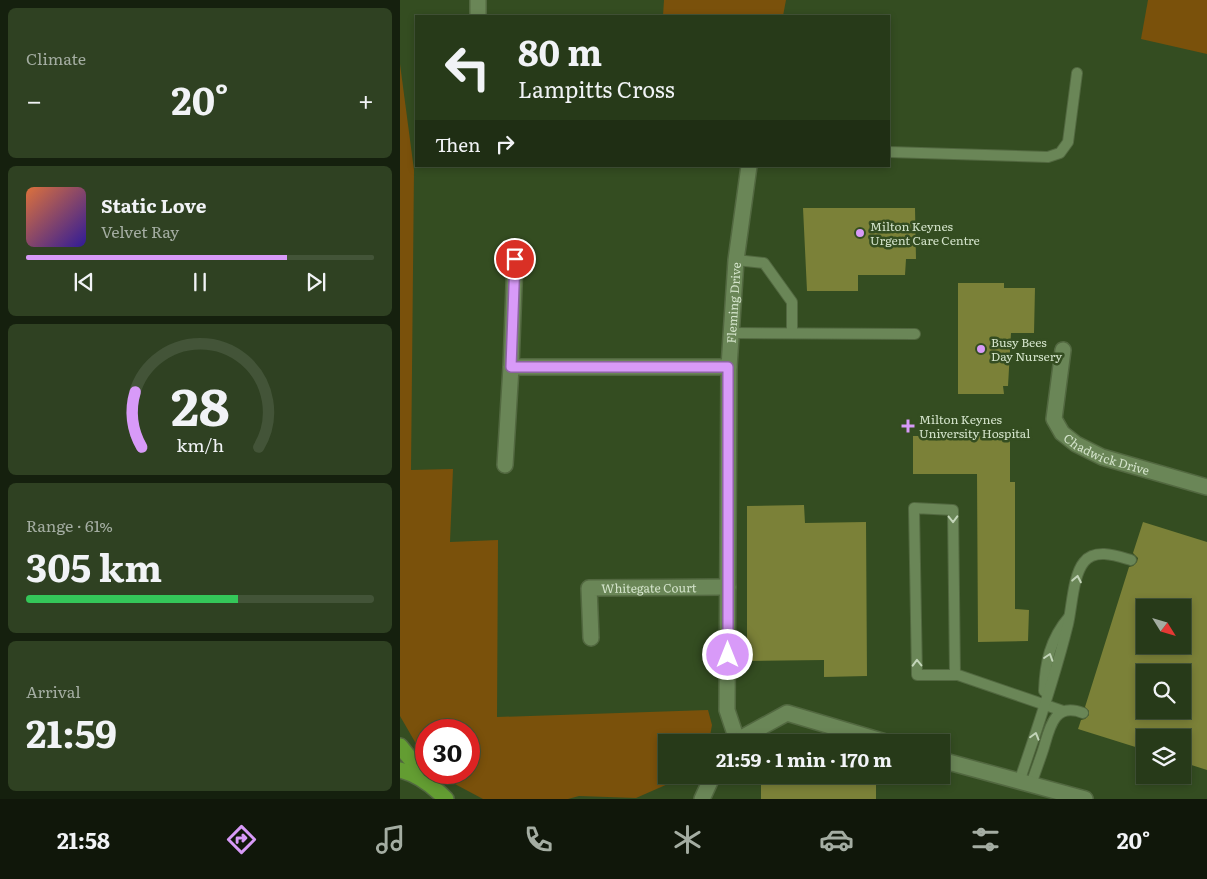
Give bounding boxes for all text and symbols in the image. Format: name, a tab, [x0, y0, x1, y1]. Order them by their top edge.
text: 80 m	[518, 25, 602, 77]
icon: left	[435, 35, 500, 100]
text: Climate	[26, 46, 86, 70]
text: 20°	[171, 70, 229, 127]
text: Lampitts Cross	[518, 72, 675, 105]
text: −	[26, 78, 42, 120]
text: +	[358, 78, 374, 120]
text: Then	[435, 130, 481, 158]
icon: right	[491, 130, 519, 158]
text: Static Love	[101, 191, 206, 219]
place label: Milton Keynes Urgent Care Centre	[870, 217, 980, 249]
text: Velvet Ray	[101, 219, 179, 243]
marker: Milton Keynes Urgent Care Centre	[854, 227, 866, 239]
pin	[494, 238, 536, 280]
icon: arrive	[501, 245, 529, 273]
street label: Fleming Drive	[722, 262, 745, 344]
icon: previous	[70, 268, 98, 296]
icon: pause	[186, 268, 214, 296]
icon: next	[302, 268, 330, 296]
place label: Busy Bees Day Nursery	[991, 333, 1062, 365]
marker: Busy Bees Day Nursery	[975, 343, 987, 355]
text: 28	[171, 364, 229, 442]
place label: Milton Keynes University Hospital	[919, 410, 1030, 442]
marker: Milton Keynes University Hospital	[901, 419, 915, 433]
street label: Chadwick Drive	[1060, 429, 1152, 479]
text: km/h	[176, 431, 224, 458]
text: Range · 61%	[26, 513, 113, 537]
one-way arrow	[948, 516, 958, 523]
text: 305 km	[26, 537, 162, 594]
one-way arrow	[1071, 574, 1082, 583]
street label: Whitegate Court	[601, 578, 697, 597]
north arrow	[1136, 599, 1191, 654]
map controls	[1136, 599, 1191, 784]
position arrow	[701, 628, 753, 680]
one-way arrow	[1043, 653, 1053, 662]
one-way arrow	[912, 659, 922, 667]
button: search	[1136, 664, 1191, 719]
text: Arrival	[26, 679, 81, 703]
text: 21:59	[26, 703, 117, 760]
speed limit sign: 30	[415, 719, 480, 784]
button: layers	[1136, 729, 1191, 784]
one-way arrow	[1029, 732, 1039, 740]
text: 21:59 · 1 min · 170 m	[716, 745, 892, 773]
icon: directions	[224, 822, 259, 857]
icon: music	[373, 822, 408, 857]
icon: phone	[521, 822, 556, 857]
icon: climate	[670, 822, 705, 857]
icon: car	[819, 822, 854, 857]
icon: filters	[968, 822, 1003, 857]
text: 21:58	[57, 823, 110, 856]
text: 20°	[1117, 823, 1150, 856]

